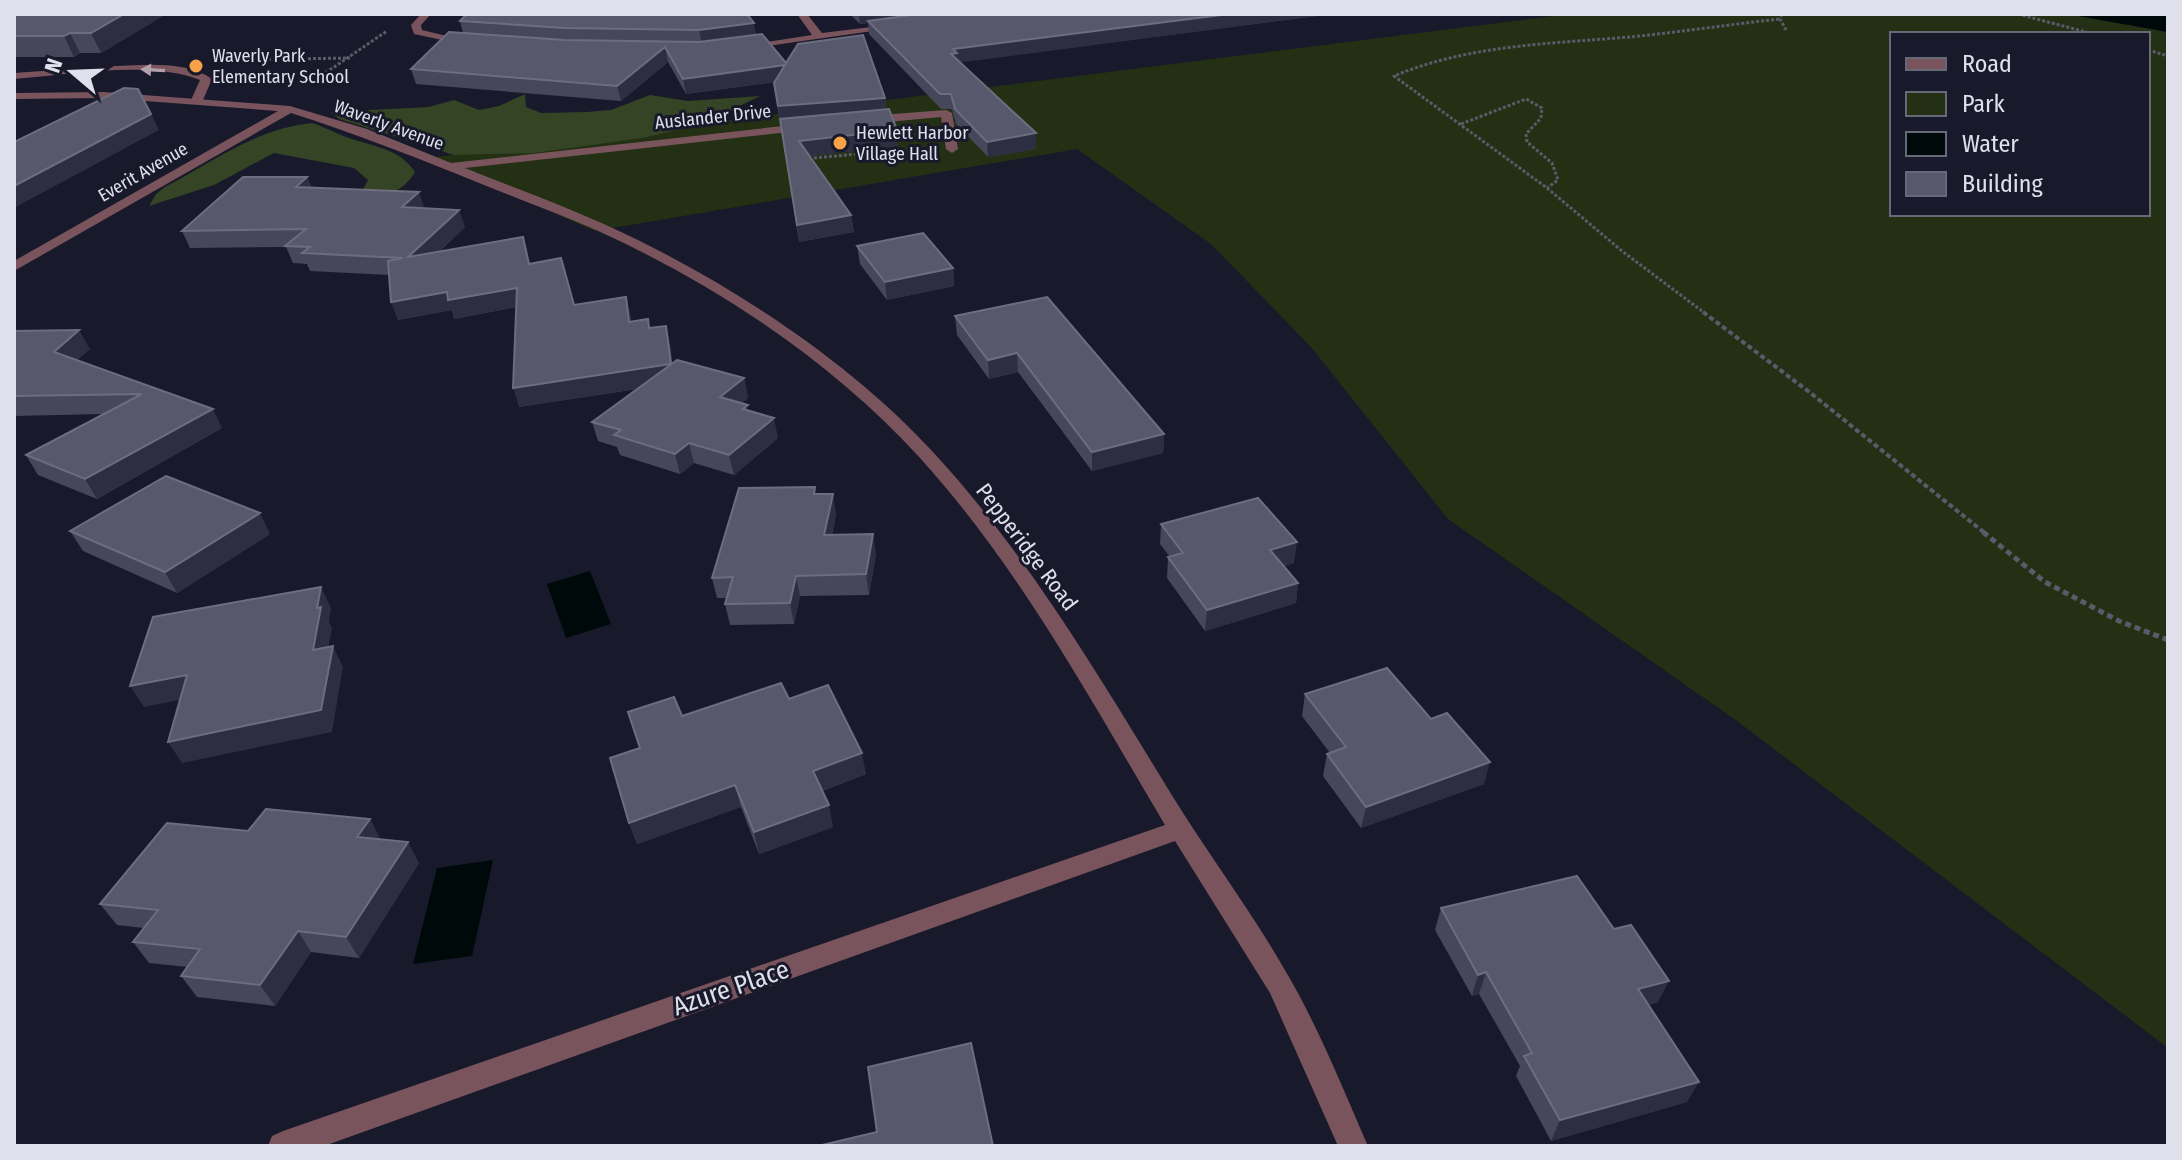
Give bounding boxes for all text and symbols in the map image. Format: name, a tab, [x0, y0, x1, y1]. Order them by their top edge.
north arrow	[32, 32, 112, 112]
legend	[1890, 32, 2150, 216]
place label: Waverly Park Elementary School	[212, 45, 349, 88]
text: Road	[1962, 50, 2012, 78]
text: N	[39, 55, 68, 76]
marker: Waverly Park Elementary School	[187, 57, 205, 75]
one-way arrow	[140, 63, 165, 76]
text: Park	[1962, 90, 2005, 118]
street label: Waverly Avenue	[331, 95, 447, 155]
street label: Auslander Drive	[654, 100, 772, 134]
place label: Hewlett Harbor Village Hall	[856, 122, 969, 165]
text: Water	[1962, 130, 2019, 158]
marker: Hewlett Harbor Village Hall	[831, 134, 849, 152]
street label: Everit Avenue	[94, 137, 192, 207]
text: Building	[1962, 170, 2044, 198]
street label: Pepperidge Road	[970, 478, 1084, 616]
street label: Azure Place	[669, 954, 793, 1022]

